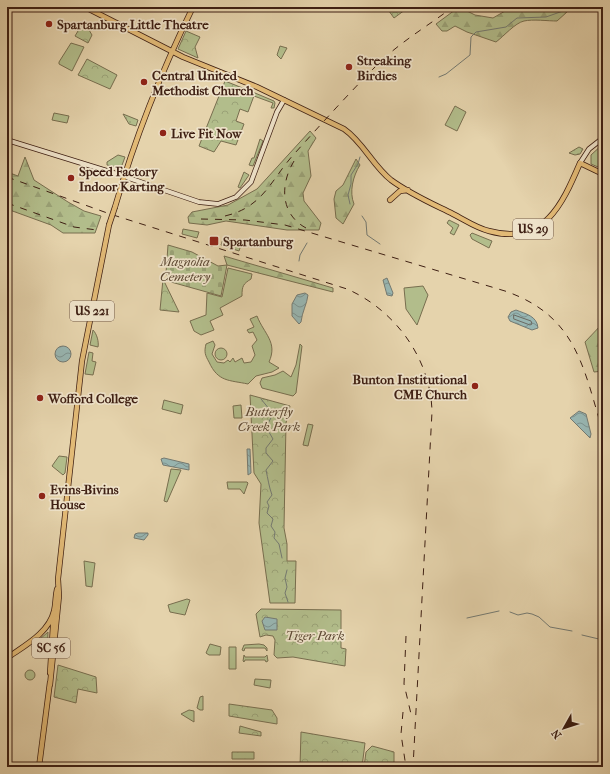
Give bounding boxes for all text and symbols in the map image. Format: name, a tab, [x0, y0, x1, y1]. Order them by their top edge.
place label: Spartanburg Little Theatre	[57, 17, 209, 33]
marker: Spartanburg Little Theatre	[44, 19, 54, 29]
place label: Streaking Birdies	[357, 53, 412, 83]
marker: Streaking Birdies	[344, 62, 354, 72]
place label: Central United Methodist Church	[151, 68, 254, 98]
marker: Central United Methodist Church	[139, 77, 149, 87]
place label: Live Fit Now	[171, 126, 243, 141]
marker: Live Fit Now	[158, 128, 168, 138]
place label: Speed Factory Indoor Karting	[79, 164, 165, 195]
marker: Speed Factory Indoor Karting	[66, 173, 76, 183]
road number: US 29	[513, 219, 553, 239]
place label: Spartanburg	[223, 234, 294, 250]
marker: Spartanburg	[208, 235, 220, 247]
park label: Magnolia Cemetery	[159, 254, 211, 284]
road number: US 221	[70, 301, 114, 321]
place label: Bunton Institutional CME Church	[352, 372, 468, 402]
marker: Bunton Institutional CME Church	[470, 381, 480, 391]
place label: Wofford College	[47, 391, 139, 407]
marker: Wofford College	[35, 393, 45, 403]
park label: Butterfly Creek Park	[238, 404, 300, 434]
place label: Evins-Bivins House	[50, 482, 119, 512]
marker: Evins-Bivins House	[37, 491, 47, 501]
park label: Tiger Park	[285, 628, 345, 643]
road number: SC 56	[32, 638, 70, 658]
north arrow	[544, 708, 584, 748]
text: N	[549, 726, 564, 741]

